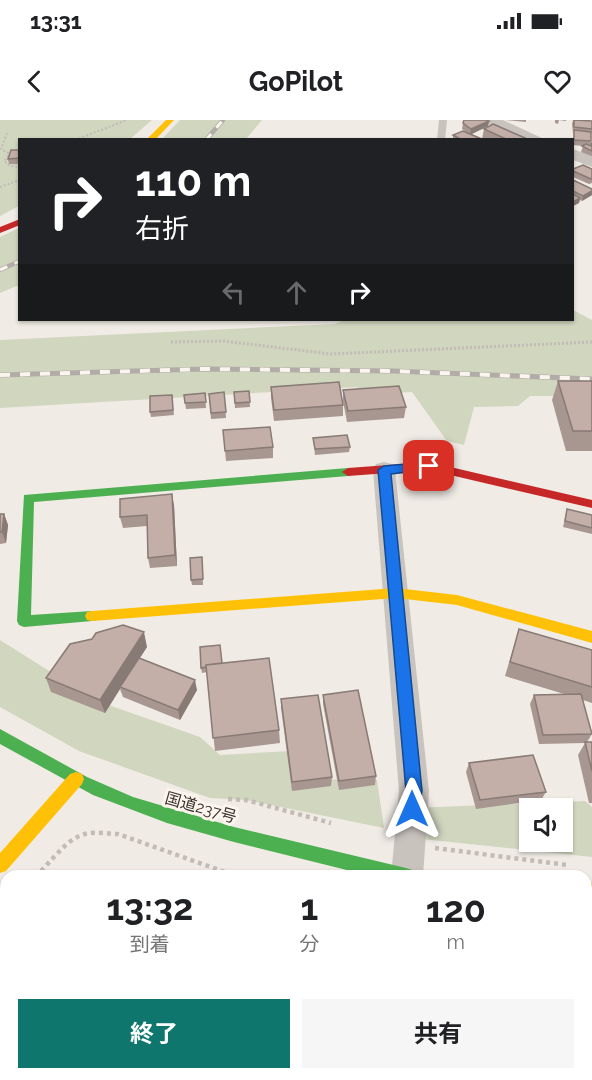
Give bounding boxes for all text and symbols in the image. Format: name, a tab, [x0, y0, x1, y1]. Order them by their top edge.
text: 13:31	[30, 8, 82, 34]
icon: back	[18, 65, 51, 98]
icon: heart	[541, 65, 574, 98]
text: GoPilot	[249, 66, 343, 97]
text: 110 m	[135, 157, 251, 206]
icon: right	[36, 162, 114, 240]
text: 右折	[135, 213, 189, 244]
icon: left	[217, 276, 250, 309]
icon: ahead	[280, 276, 313, 309]
icon: right	[343, 276, 376, 309]
pin	[403, 440, 454, 491]
icon: arrive	[412, 449, 445, 482]
position arrow	[380, 777, 444, 841]
street label: 国道237号	[163, 788, 239, 827]
map controls	[519, 798, 573, 852]
button: sound	[519, 798, 573, 852]
text: 13:32	[106, 886, 193, 928]
text: 1	[301, 886, 318, 928]
text: 120	[426, 888, 486, 930]
text: m	[447, 930, 465, 954]
text: 到着	[130, 932, 170, 956]
text: 分	[299, 932, 319, 956]
button: 終了	[18, 999, 290, 1068]
button: 共有	[302, 999, 574, 1068]

